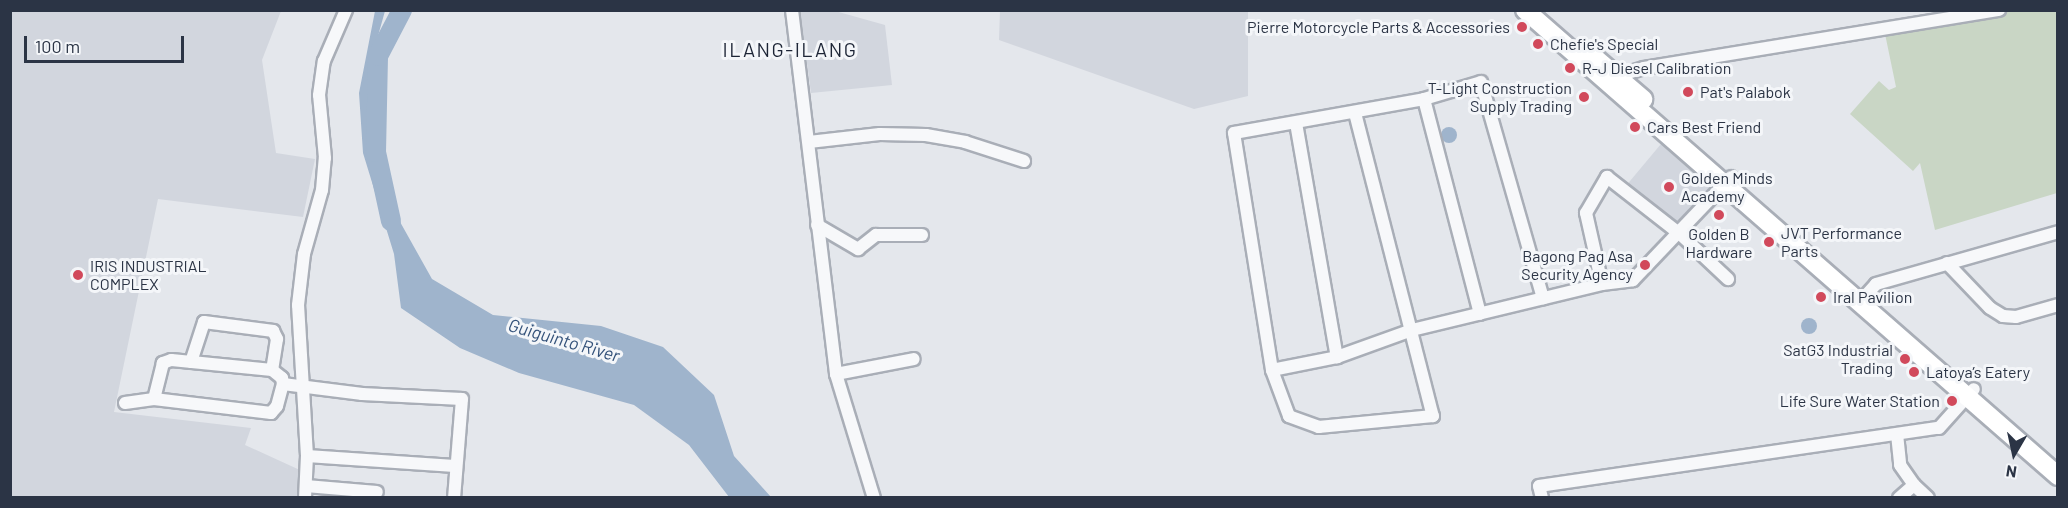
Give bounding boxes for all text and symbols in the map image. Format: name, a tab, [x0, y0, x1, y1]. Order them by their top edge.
place label: Pierre Motorcycle Parts & Accessories	[1247, 17, 1510, 37]
marker: Pierre Motorcycle Parts & Accessories	[1515, 20, 1529, 34]
scale bar	[27, 24, 188, 62]
place label: Chefie's Special	[1550, 34, 1658, 54]
text: 100 m	[35, 35, 80, 57]
district label: ILANG-ILANG	[723, 37, 857, 61]
marker: Chefie's Special	[1531, 37, 1545, 51]
place label: R-J Diesel Calibration	[1582, 58, 1731, 78]
marker: R-J Diesel Calibration	[1563, 61, 1577, 75]
place label: T-Light Construction Supply Trading	[1428, 78, 1572, 116]
place label: Pat's Palabok	[1700, 82, 1791, 102]
marker: Pat's Palabok	[1681, 85, 1695, 99]
marker: T-Light Construction Supply Trading	[1577, 90, 1591, 104]
place label: Cars Best Friend	[1647, 117, 1761, 137]
marker: Cars Best Friend	[1628, 120, 1642, 134]
place label: Golden Minds Academy	[1681, 168, 1773, 206]
marker: Golden Minds Academy	[1662, 180, 1676, 194]
marker: Golden B Hardware	[1712, 208, 1726, 222]
place label: JVT Performance Parts	[1781, 223, 1902, 261]
place label: Golden B Hardware	[1686, 224, 1752, 262]
marker: JVT Performance Parts	[1762, 235, 1776, 249]
place label: Bagong Pag Asa Security Agency	[1521, 246, 1633, 284]
place label: IRIS INDUSTRIAL COMPLEX	[90, 256, 206, 294]
marker: Bagong Pag Asa Security Agency	[1638, 258, 1652, 272]
marker: IRIS INDUSTRIAL COMPLEX	[71, 268, 85, 282]
place label: Iral Pavilion	[1833, 287, 1912, 307]
marker: Iral Pavilion	[1814, 290, 1828, 304]
water label: Guiguinto River	[506, 314, 622, 366]
place label: SatG3 Industrial Trading	[1783, 340, 1893, 378]
marker: SatG3 Industrial Trading	[1898, 352, 1912, 366]
place label: Latoya’s Eatery	[1926, 362, 2030, 382]
marker: Latoya’s Eatery	[1907, 365, 1921, 379]
place label: Life Sure Water Station	[1780, 391, 1940, 411]
marker: Life Sure Water Station	[1945, 394, 1959, 408]
north arrow	[1984, 424, 2044, 484]
text: N	[2004, 462, 2018, 482]

